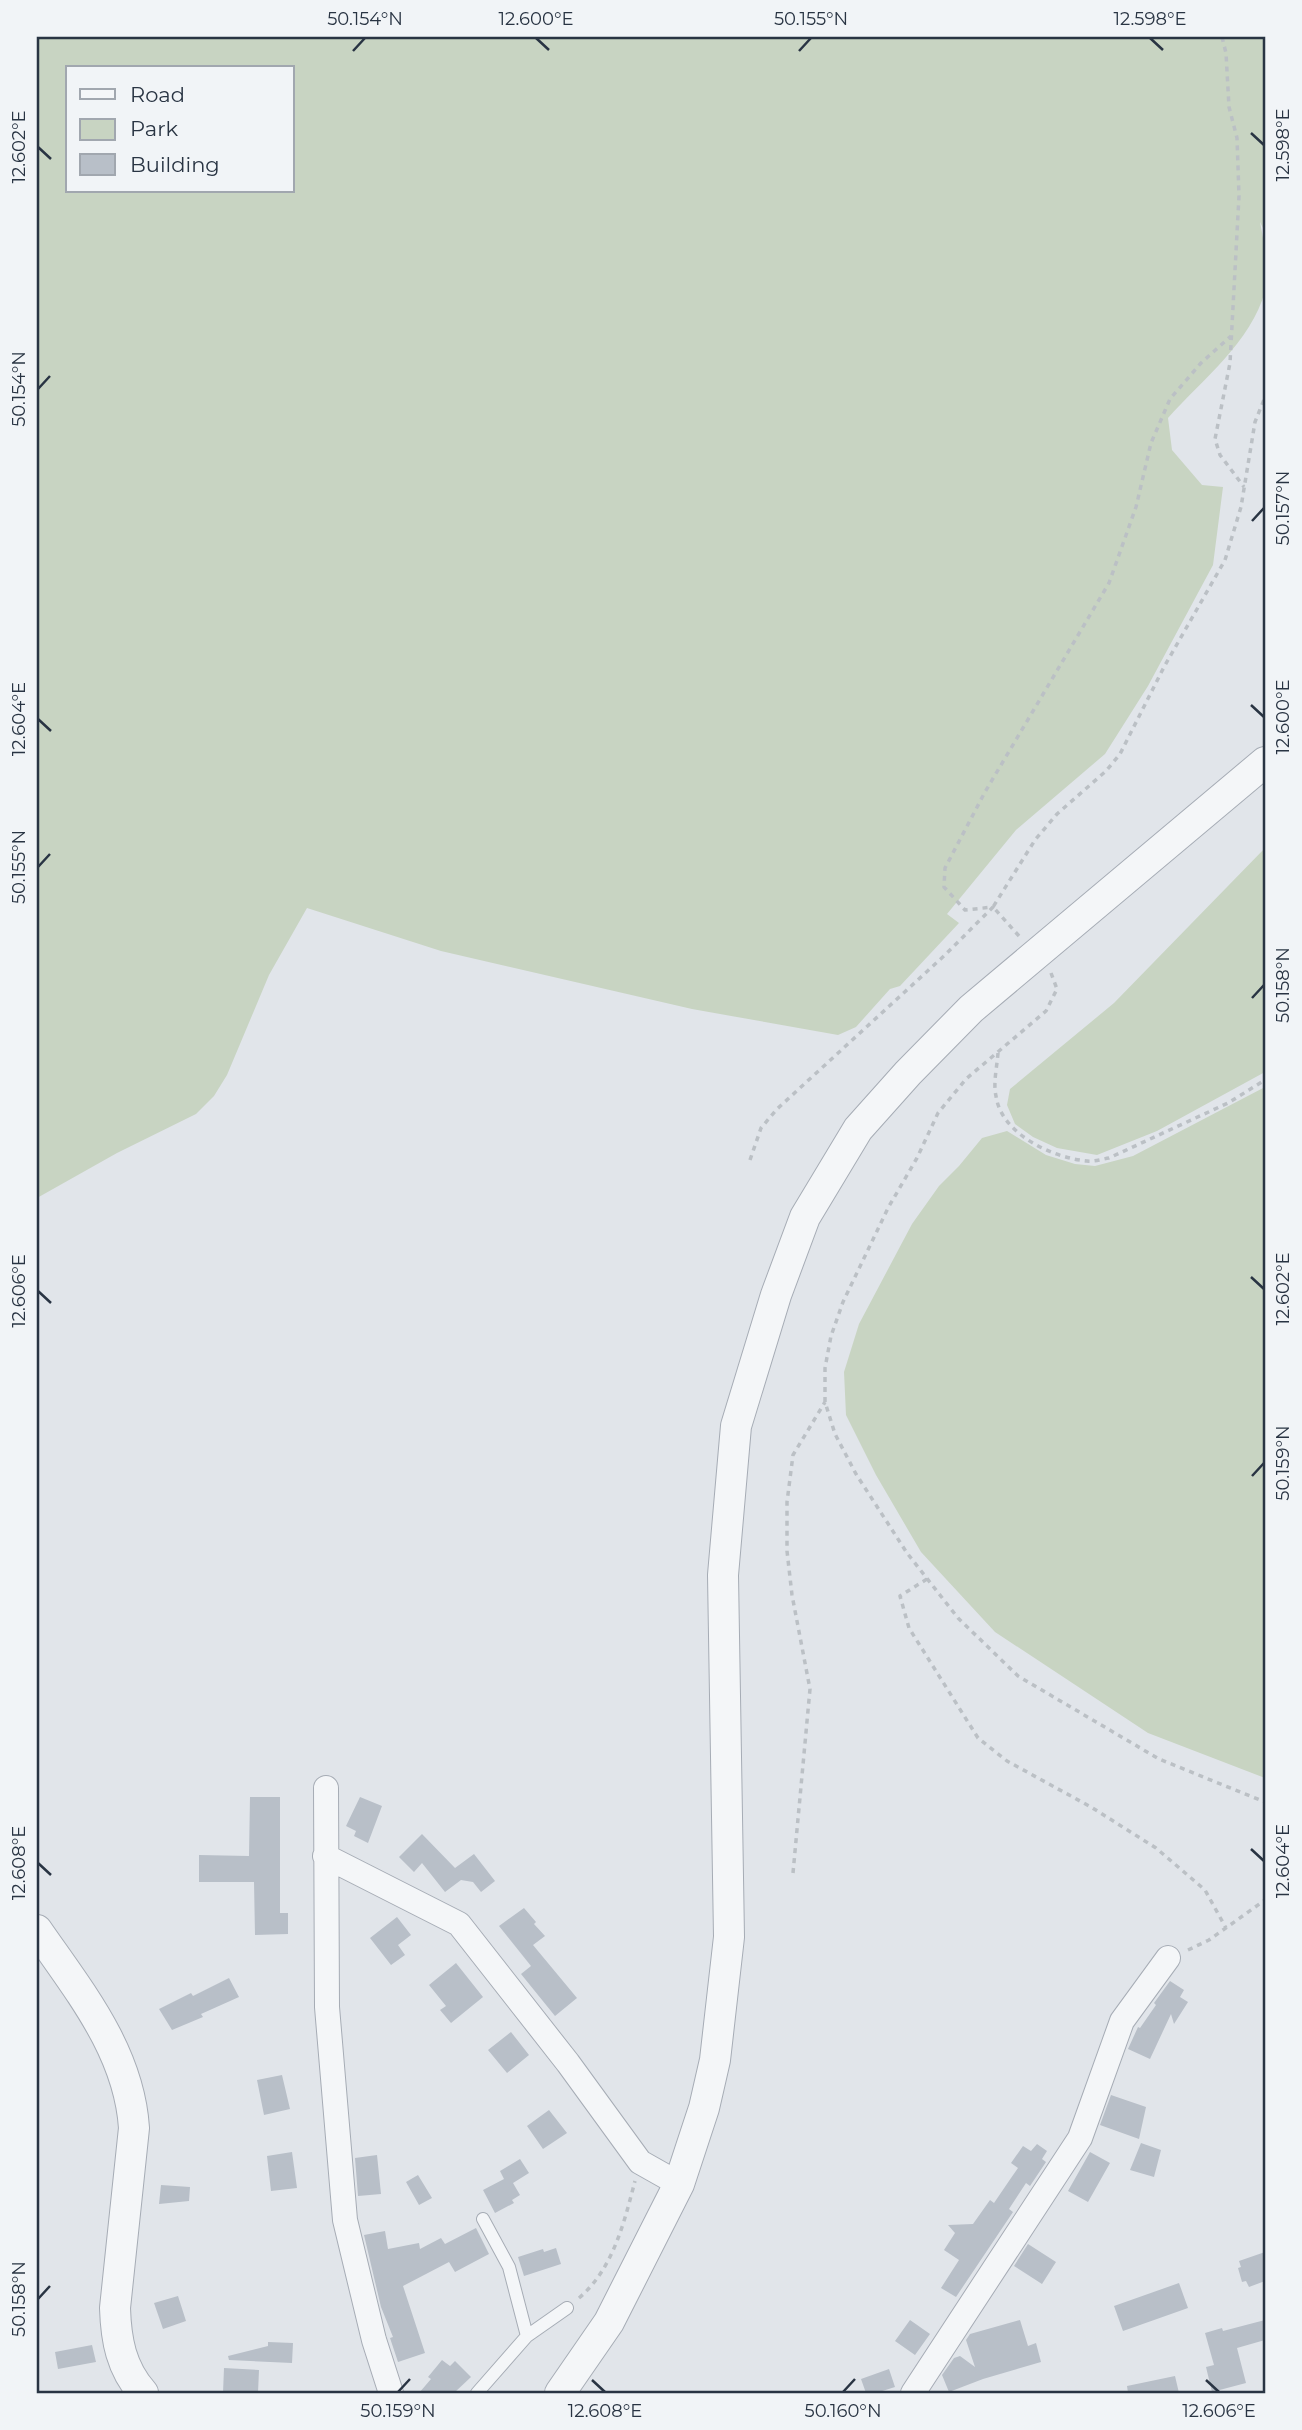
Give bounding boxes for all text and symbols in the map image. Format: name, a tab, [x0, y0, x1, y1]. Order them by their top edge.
text: 50.154°N	[327, 8, 403, 30]
text: 12.600°E	[499, 8, 573, 30]
text: 50.155°N	[774, 8, 848, 30]
text: 12.598°E	[1114, 8, 1186, 30]
legend	[66, 66, 294, 192]
text: Road	[130, 82, 185, 107]
text: 12.598°E	[1272, 109, 1294, 181]
text: 12.602°E	[8, 110, 30, 184]
text: Park	[130, 116, 178, 141]
text: Building	[130, 152, 220, 177]
text: 50.154°N	[8, 351, 30, 427]
text: 50.157°N	[1272, 471, 1294, 545]
text: 12.600°E	[1272, 680, 1294, 754]
text: 12.604°E	[8, 682, 30, 756]
text: 50.155°N	[8, 830, 30, 904]
text: 50.158°N	[1272, 947, 1294, 1023]
text: 12.602°E	[1272, 1252, 1294, 1326]
text: 12.606°E	[8, 1254, 30, 1328]
text: 50.159°N	[1272, 1425, 1294, 1501]
text: 12.604°E	[1272, 1824, 1294, 1898]
text: 12.608°E	[8, 1826, 30, 1900]
text: 50.158°N	[8, 2261, 30, 2337]
text: 50.159°N	[360, 2400, 436, 2422]
text: 12.608°E	[568, 2400, 642, 2422]
text: 50.160°N	[804, 2400, 882, 2422]
text: 12.606°E	[1182, 2400, 1256, 2422]

